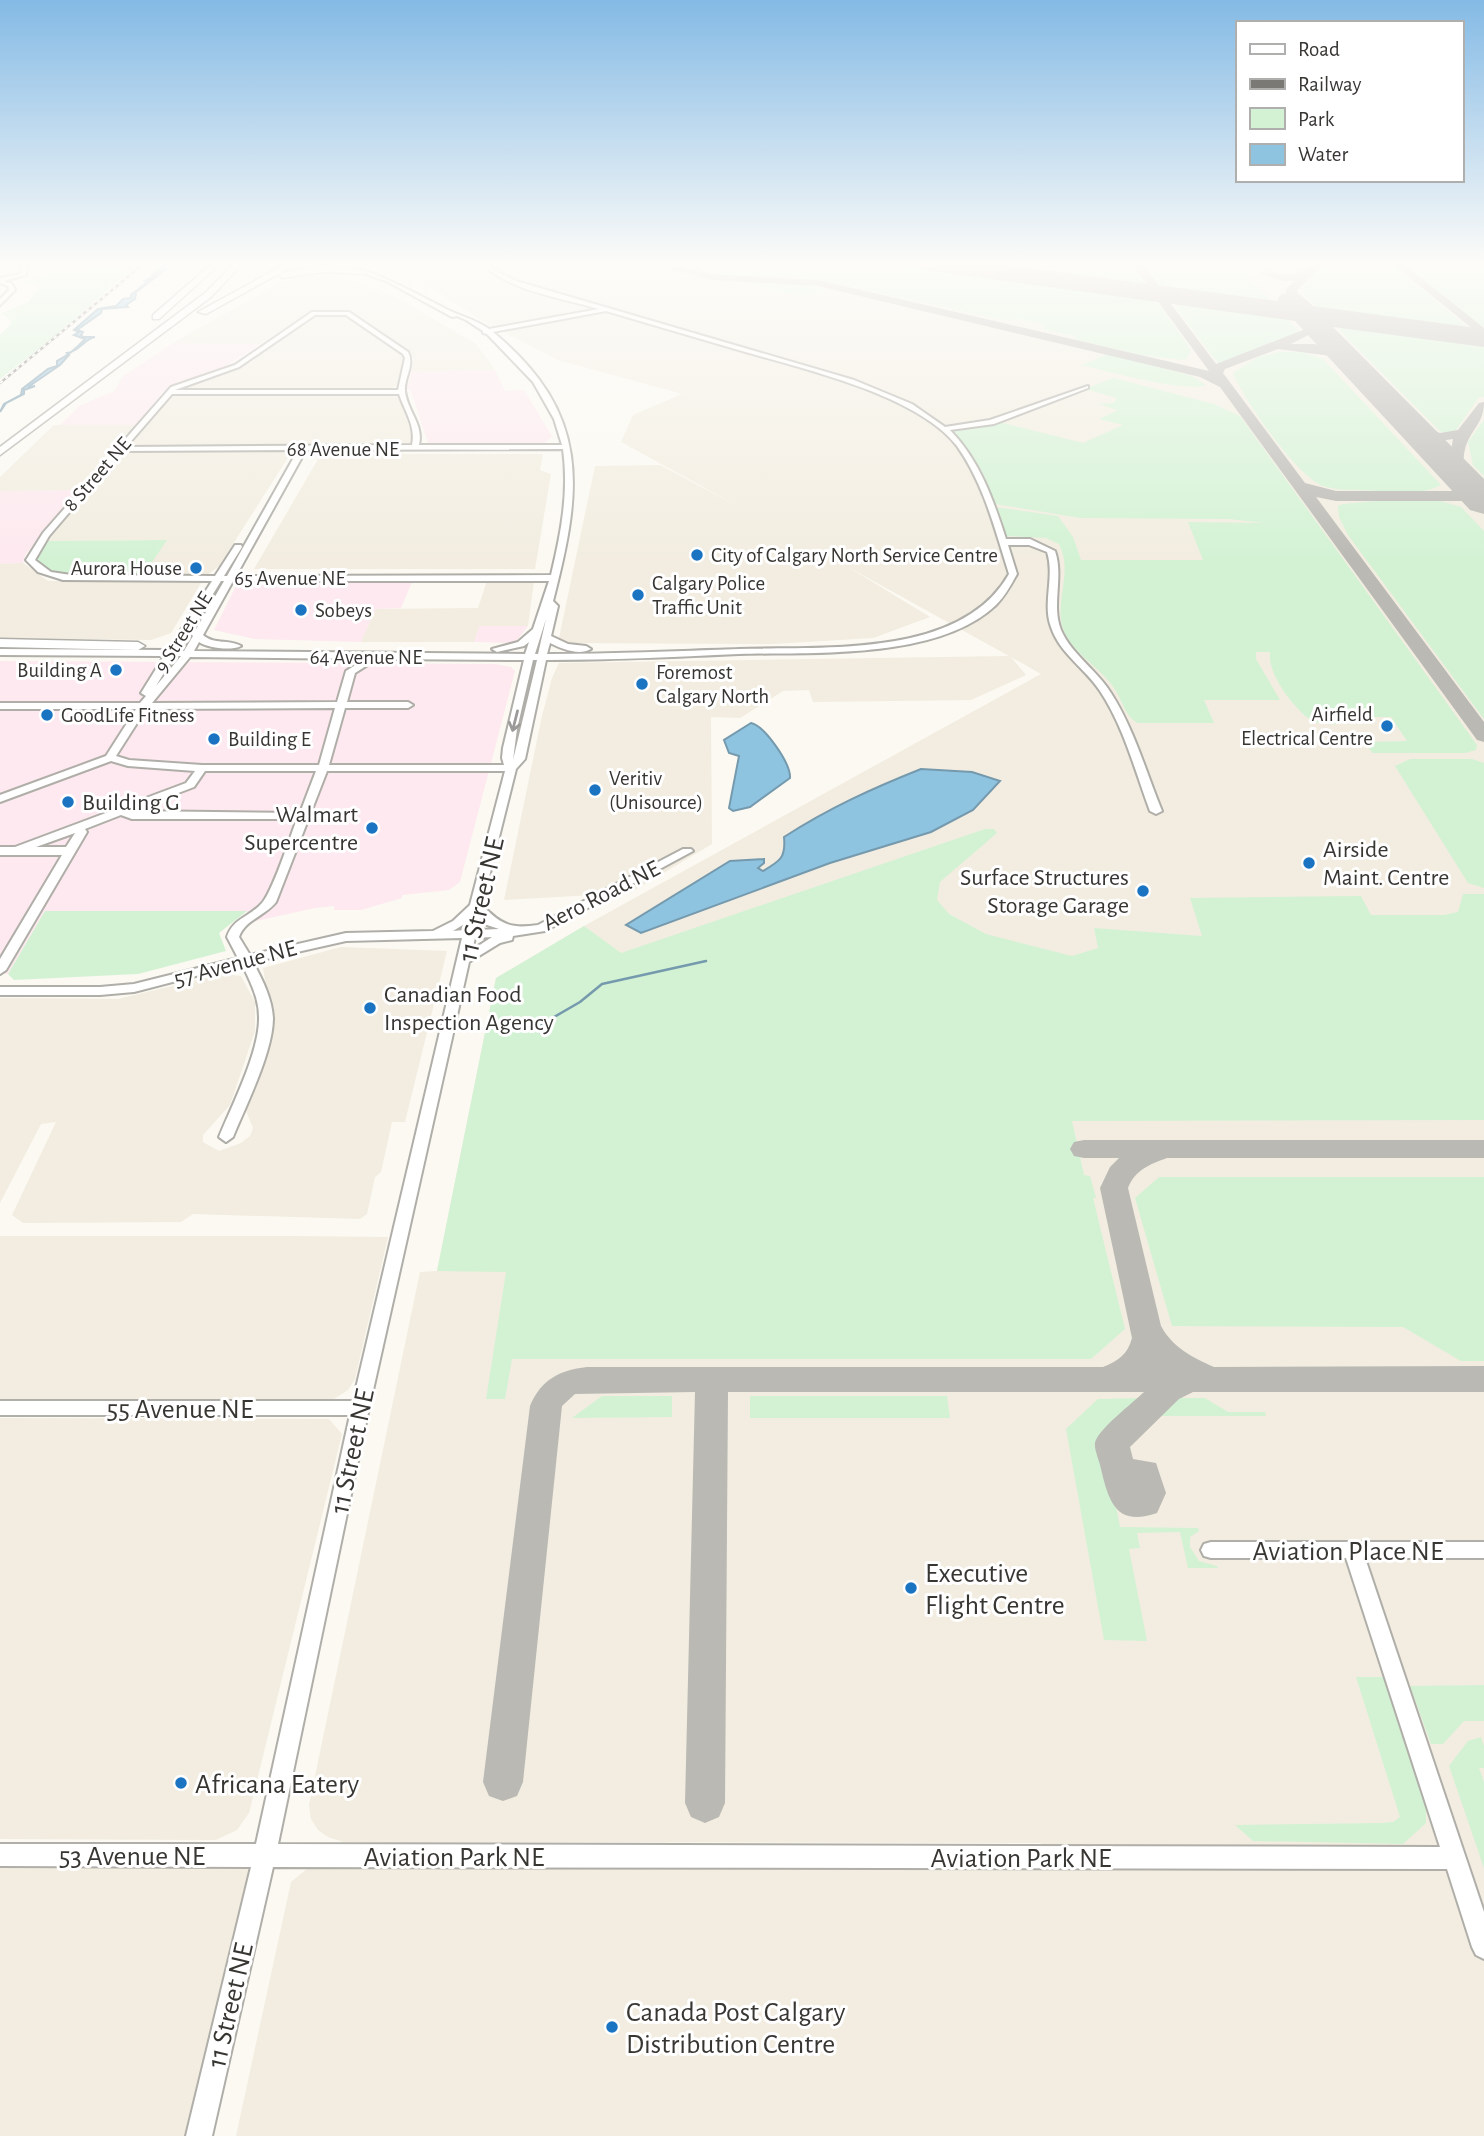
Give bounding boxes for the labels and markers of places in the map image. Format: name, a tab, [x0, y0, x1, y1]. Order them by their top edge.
place label: City of Calgary North Service Centre	[711, 545, 998, 566]
marker: City of Calgary North Service Centre	[689, 547, 705, 563]
place label: Aurora House	[71, 558, 182, 579]
marker: Aurora House	[188, 560, 204, 576]
place label: Calgary Police Traffic Unit	[652, 573, 765, 618]
marker: Calgary Police Traffic Unit	[630, 587, 646, 603]
place label: Sobeys	[315, 600, 372, 621]
marker: Sobeys	[293, 602, 309, 618]
place label: Building A	[17, 660, 102, 681]
marker: Building A	[108, 662, 124, 678]
place label: Foremost Calgary North	[656, 662, 769, 707]
marker: Foremost Calgary North	[634, 676, 650, 692]
place label: Airfield Electrical Centre	[1241, 704, 1373, 749]
place label: GoodLife Fitness	[61, 705, 195, 726]
marker: GoodLife Fitness	[39, 707, 55, 723]
marker: Airfield Electrical Centre	[1379, 718, 1395, 734]
place label: Building E	[228, 729, 311, 750]
marker: Building E	[206, 731, 222, 747]
place label: Veritiv (Unisource)	[609, 768, 703, 813]
marker: Veritiv (Unisource)	[587, 782, 603, 798]
place label: Building G	[82, 791, 180, 815]
marker: Building G	[60, 794, 76, 810]
place label: Walmart Supercentre	[244, 803, 358, 855]
marker: Walmart Supercentre	[364, 820, 380, 836]
place label: Airside Maint. Centre	[1323, 838, 1449, 890]
marker: Airside Maint. Centre	[1301, 855, 1317, 871]
place label: Surface Structures Storage Garage	[960, 866, 1129, 918]
marker: Surface Structures Storage Garage	[1135, 883, 1151, 899]
place label: Canadian Food Inspection Agency	[384, 983, 554, 1035]
marker: Canadian Food Inspection Agency	[362, 1000, 378, 1016]
place label: Executive Flight Centre	[925, 1560, 1065, 1620]
marker: Executive Flight Centre	[903, 1580, 919, 1596]
place label: Africana Eatery	[195, 1771, 359, 1799]
marker: Africana Eatery	[173, 1775, 189, 1791]
place label: Canada Post Calgary Distribution Centre	[626, 1999, 845, 2059]
marker: Canada Post Calgary Distribution Centre	[604, 2019, 620, 2035]

